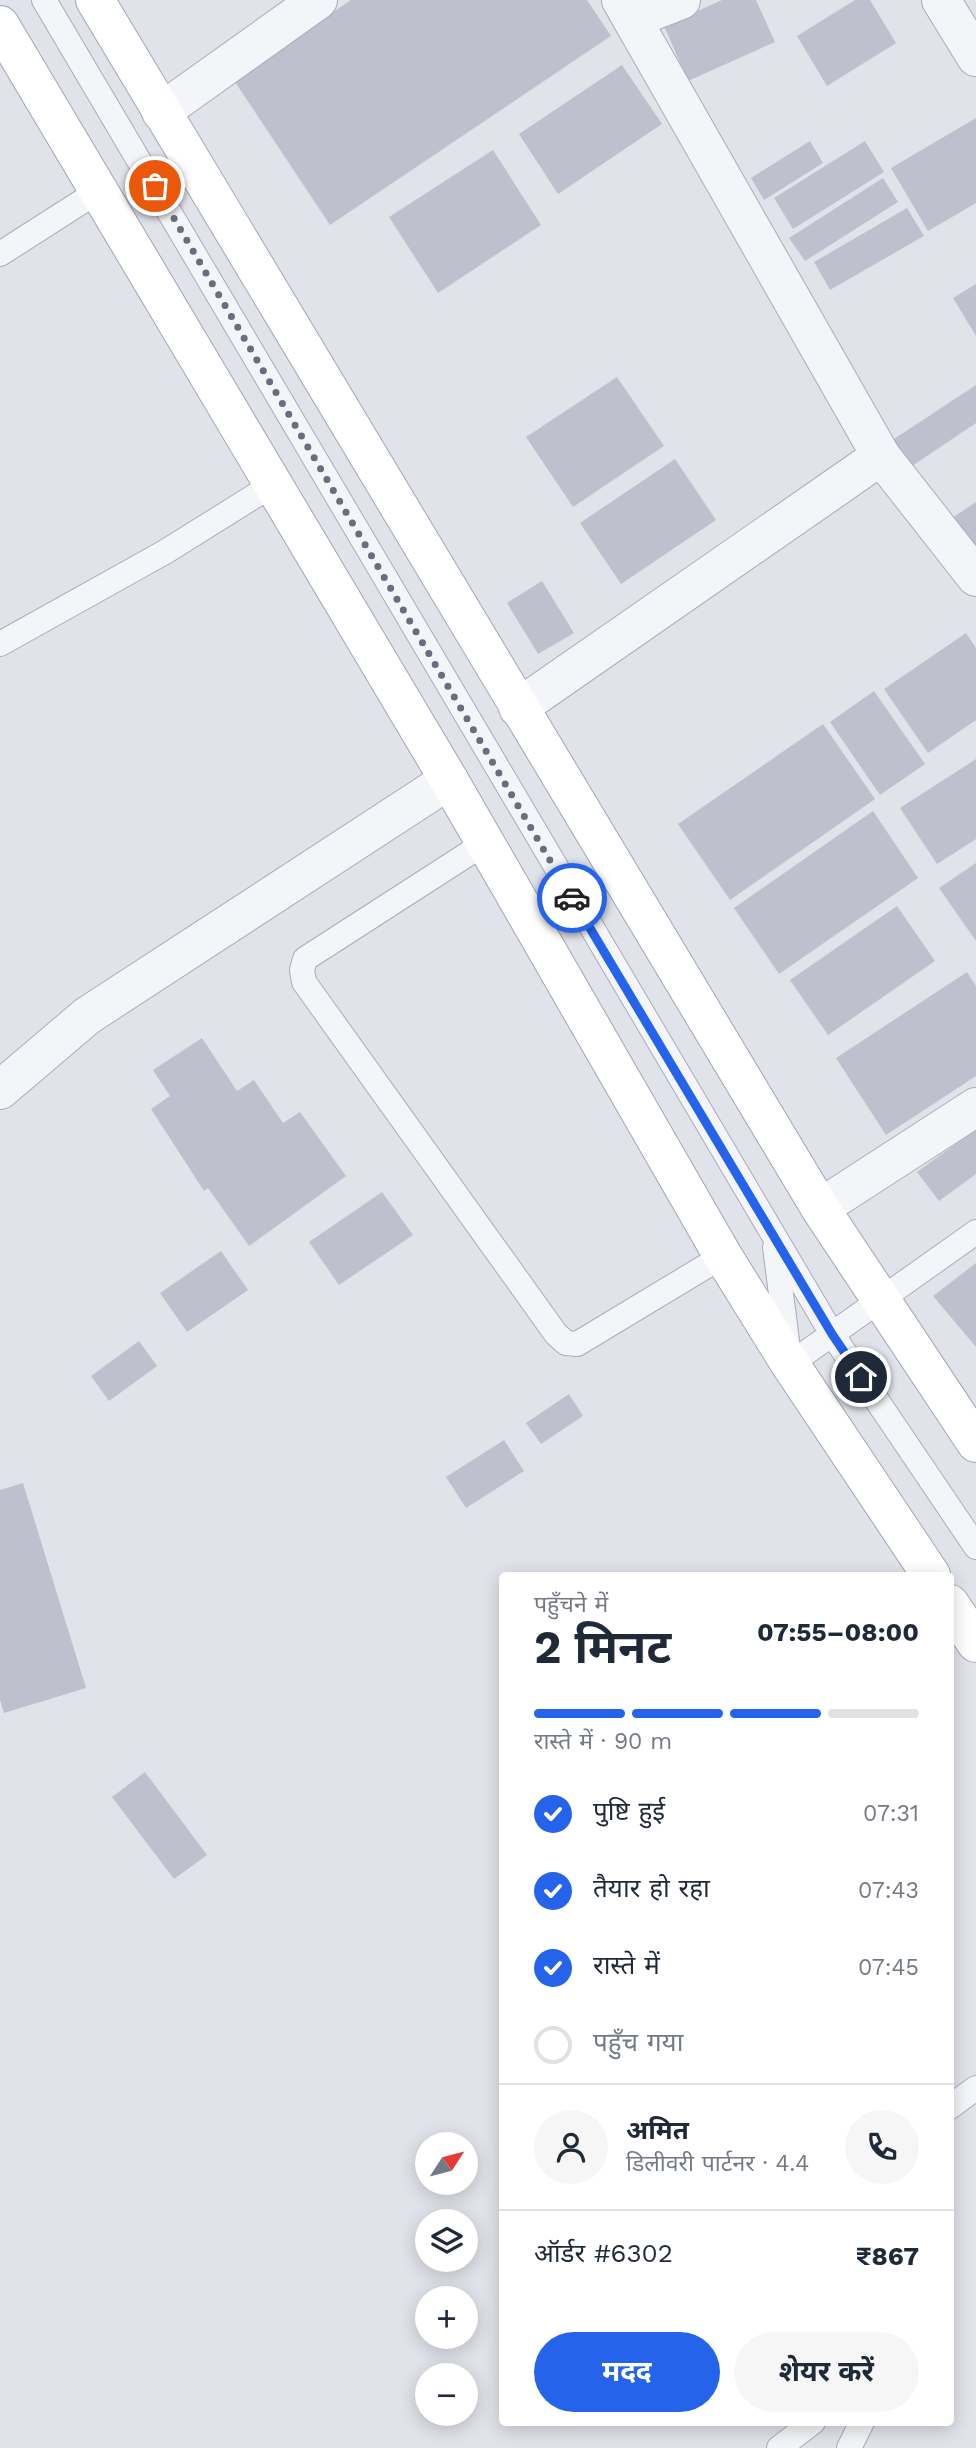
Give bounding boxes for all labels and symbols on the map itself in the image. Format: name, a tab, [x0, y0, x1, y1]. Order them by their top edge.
pin	[125, 156, 185, 216]
courier	[537, 863, 607, 933]
pin	[831, 1347, 891, 1407]
north arrow	[415, 2132, 478, 2194]

